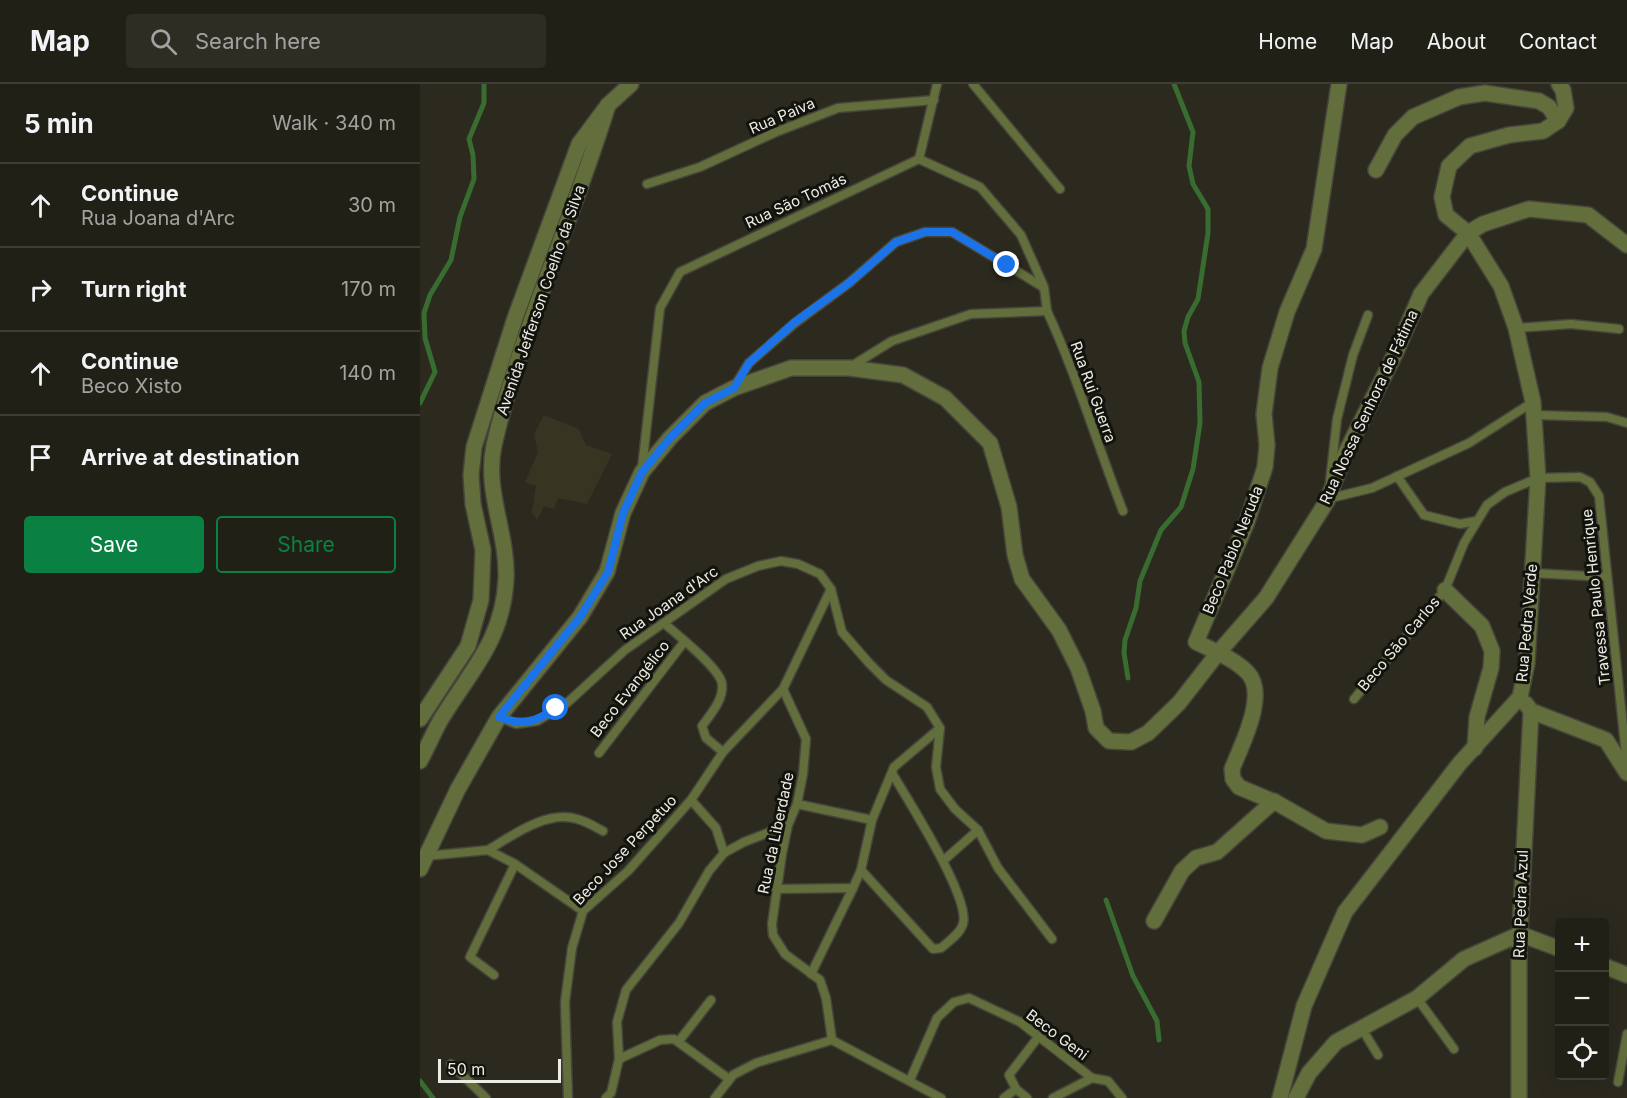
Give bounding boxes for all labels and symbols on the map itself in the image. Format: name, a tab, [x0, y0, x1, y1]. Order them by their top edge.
street label: Rua Paiva	[746, 93, 818, 138]
street label: Rua São Tomás	[742, 169, 849, 232]
street label: Avenida Jefferson Coelho da Silva	[492, 182, 589, 417]
route end	[993, 251, 1019, 277]
street label: Rua Nossa Senhora de Fátima	[1315, 306, 1422, 507]
street label: Rua Rui Guerra	[1066, 339, 1121, 445]
street label: Beco Pablo Neruda	[1198, 483, 1267, 617]
street label: Travessa Paulo Henrique	[1577, 508, 1614, 686]
street label: Rua Joana d'Arc	[616, 562, 722, 644]
street label: Rua Pedra Verde	[1512, 563, 1541, 683]
street label: Beco São Carlos	[1354, 593, 1444, 695]
street label: Beco Evangélico	[586, 636, 673, 741]
route start	[542, 694, 568, 720]
street label: Rua da Liberdade	[753, 770, 798, 896]
street label: Beco Jose Perpetuo	[569, 791, 681, 909]
street label: Rua Pedra Azul	[1509, 850, 1532, 958]
street label: Beco Geni	[1023, 1005, 1092, 1064]
scale bar	[438, 1056, 561, 1084]

